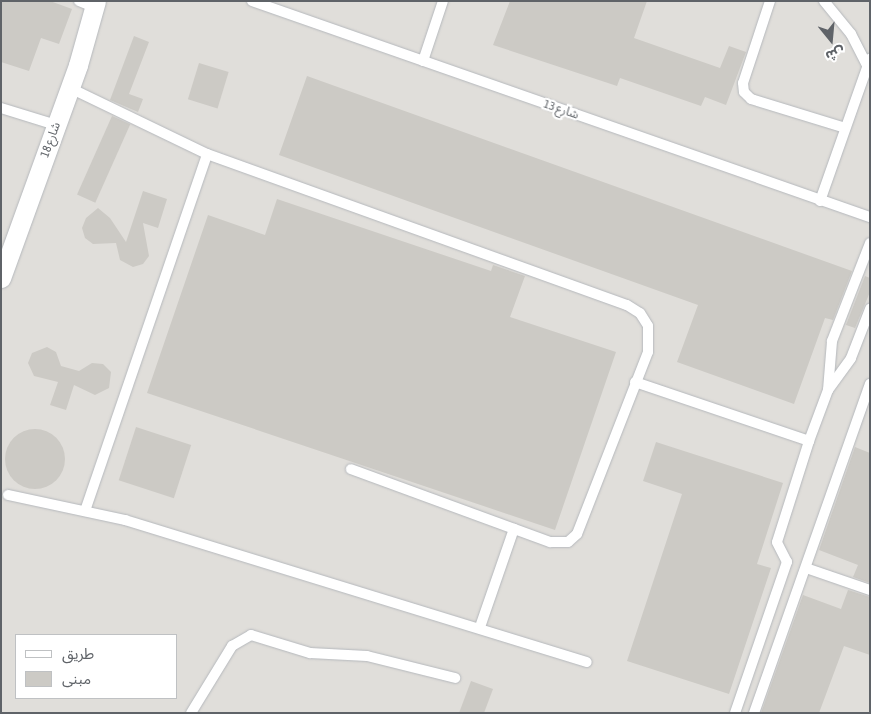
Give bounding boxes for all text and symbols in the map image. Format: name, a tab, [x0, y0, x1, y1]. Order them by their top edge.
north arrow	[806, 15, 856, 65]
text: ش	[824, 44, 847, 65]
street label: شارع 13	[541, 97, 581, 123]
street label: شارع 18	[38, 120, 64, 160]
legend	[15, 634, 178, 699]
text: طريق	[62, 645, 94, 662]
text: مبنى	[62, 670, 91, 687]

